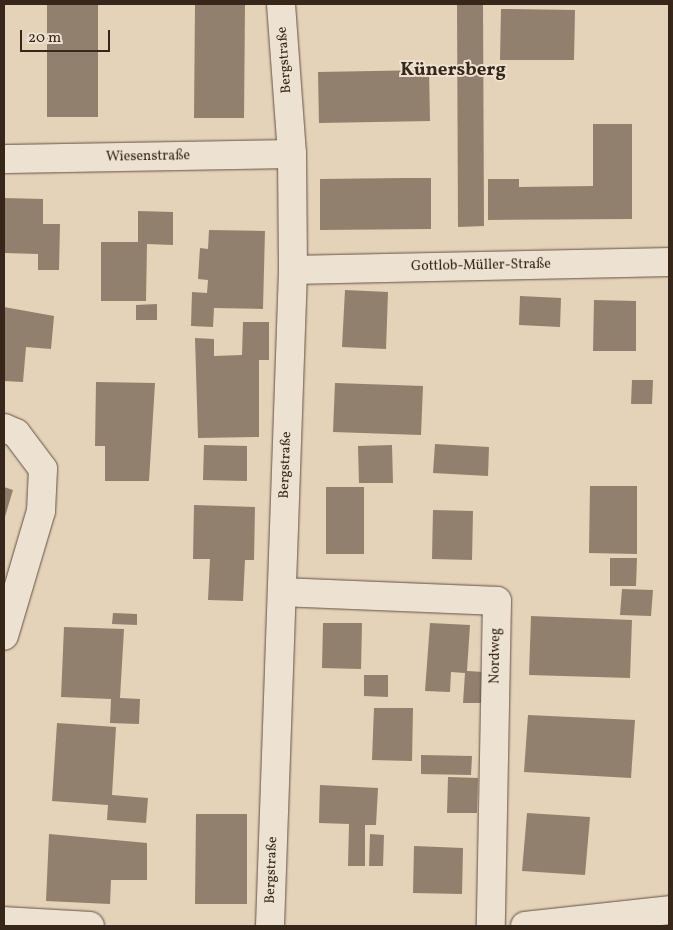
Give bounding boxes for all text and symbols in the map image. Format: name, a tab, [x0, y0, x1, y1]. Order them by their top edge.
scale bar	[22, 20, 112, 52]
street label: Bergstraße	[274, 26, 296, 94]
text: 20 m	[28, 28, 61, 49]
district label: Künersberg	[400, 60, 506, 82]
street label: Wiesenstraße	[106, 148, 190, 166]
street label: Gottlob-Müller-Straße	[411, 256, 551, 276]
street label: Bergstraße	[276, 431, 296, 499]
street label: Nordweg	[487, 628, 505, 684]
street label: Bergstraße	[262, 836, 282, 904]

